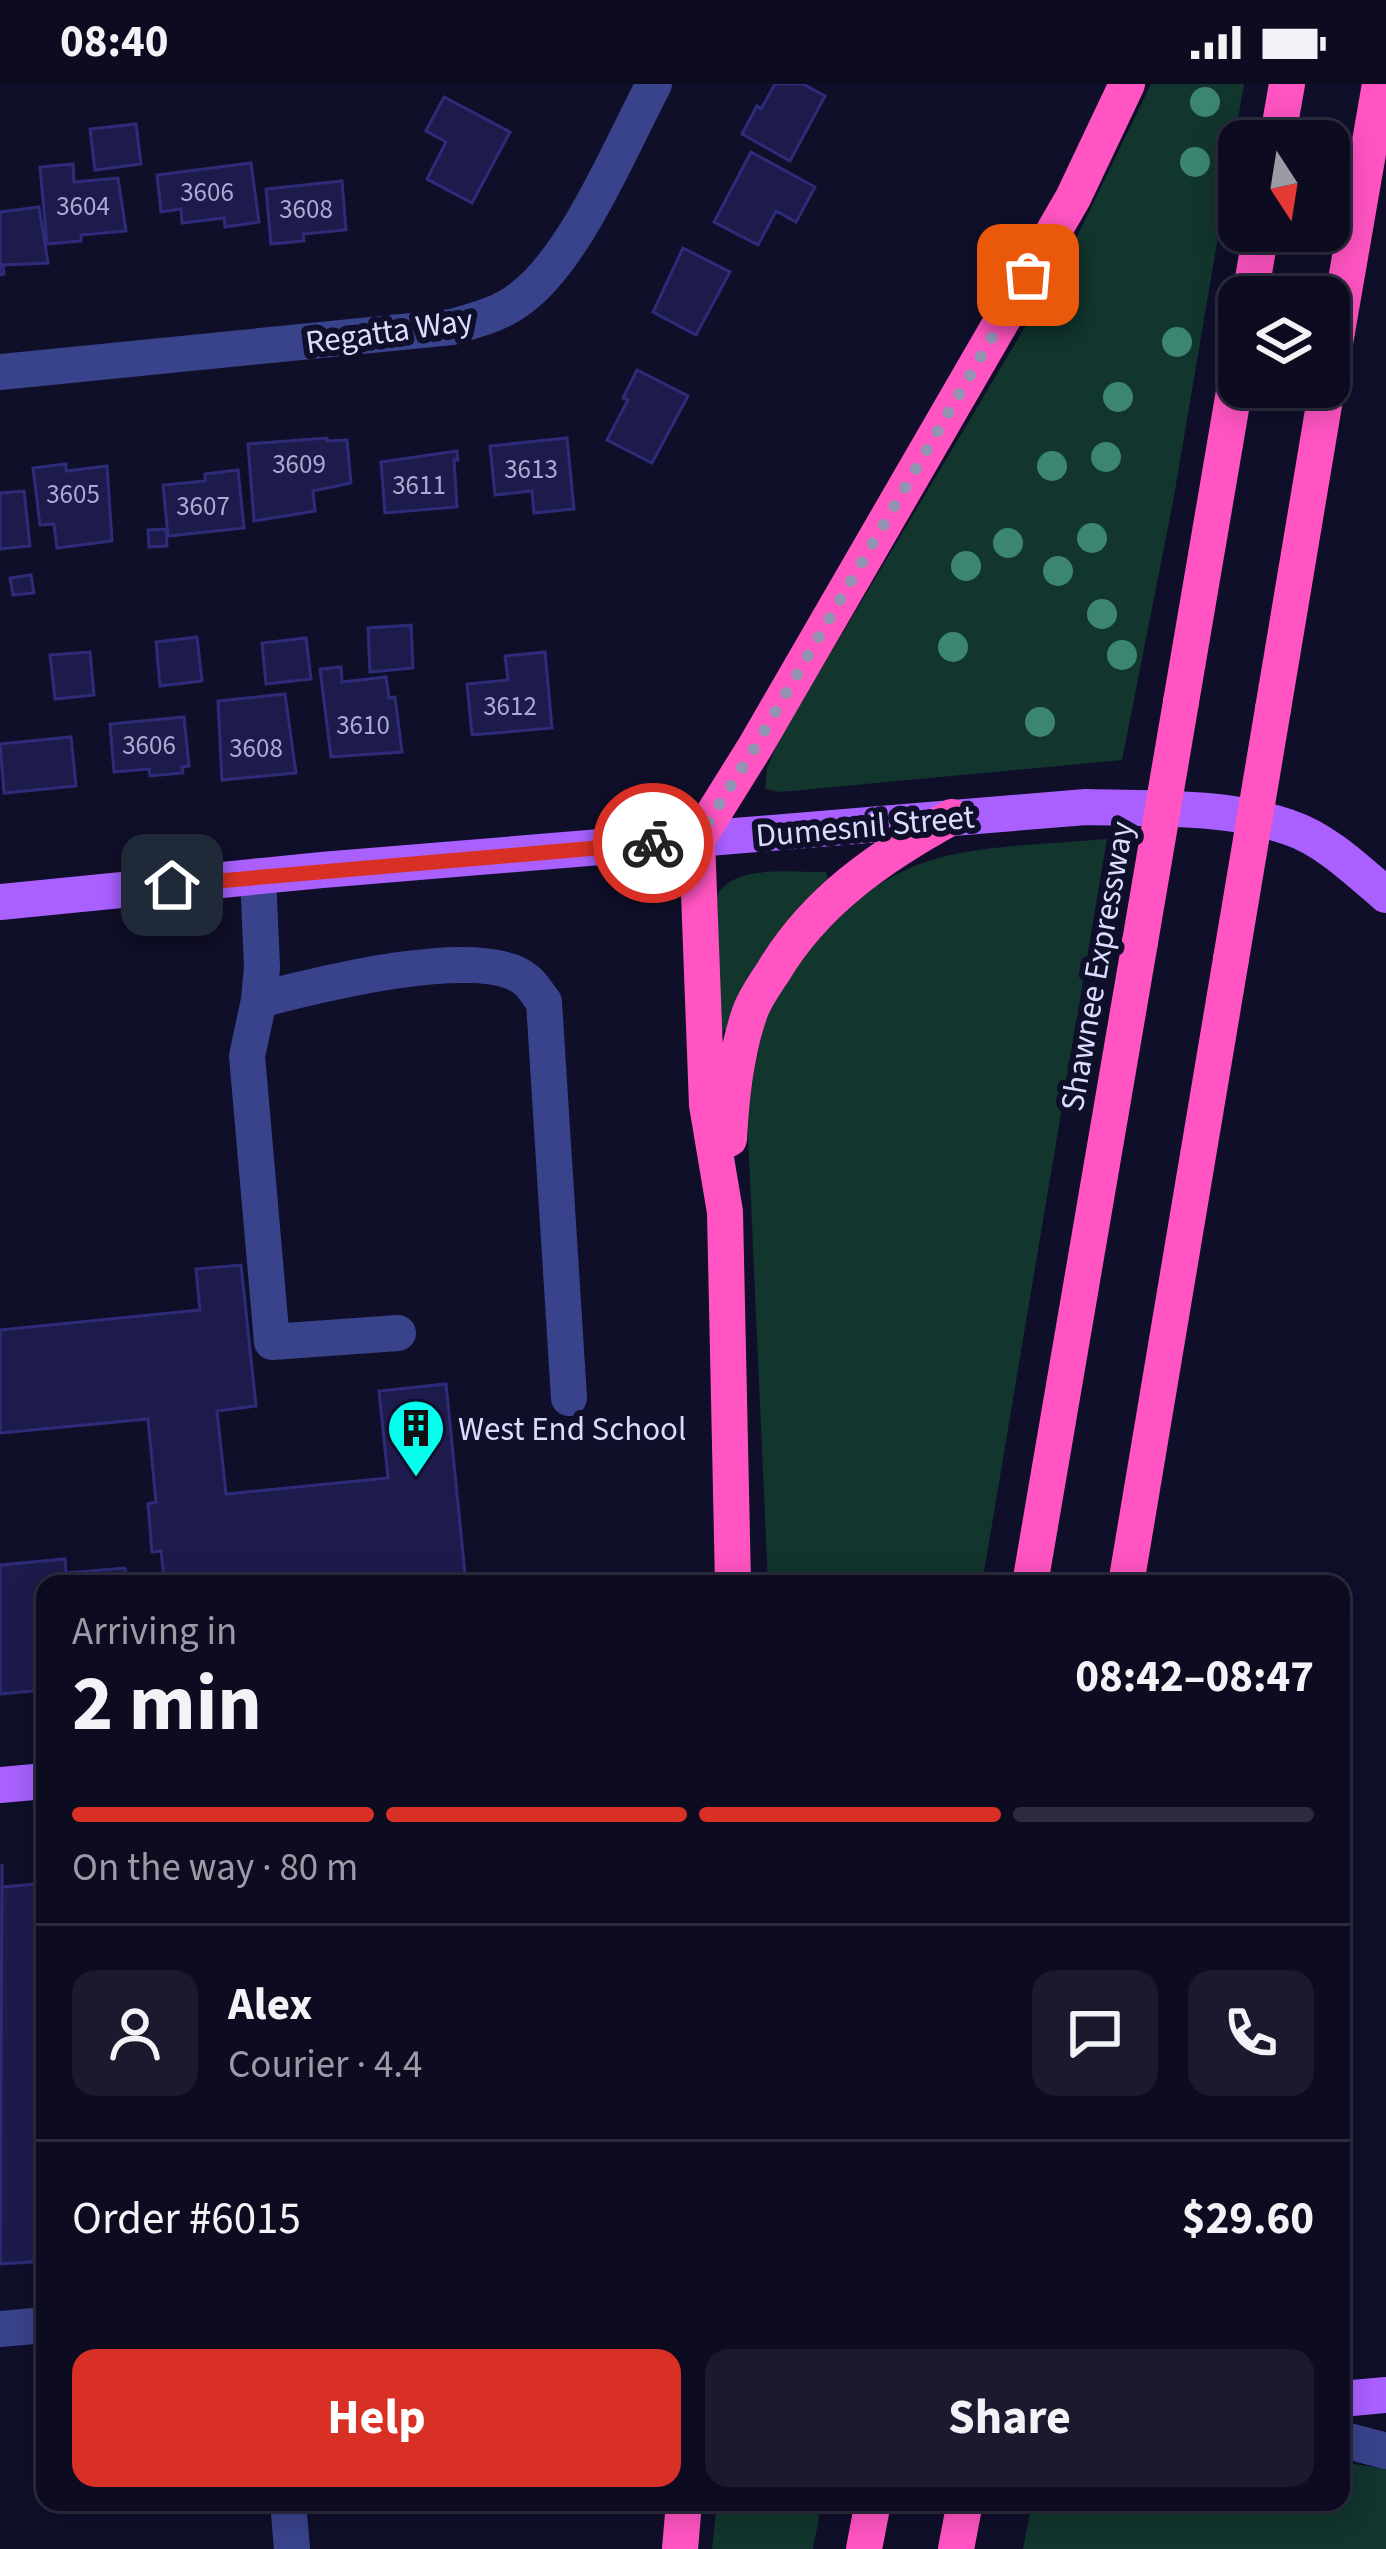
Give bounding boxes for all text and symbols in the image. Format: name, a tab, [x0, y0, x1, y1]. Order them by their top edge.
text: 08:40	[60, 10, 169, 74]
north arrow	[1218, 120, 1350, 252]
map controls	[1218, 120, 1350, 408]
house number: 3606	[180, 173, 234, 212]
house number: 3604	[56, 187, 110, 226]
house number: 3608	[279, 190, 333, 229]
pin	[977, 224, 1079, 326]
icon: bag	[995, 242, 1061, 308]
button: layers	[1218, 276, 1350, 408]
street label: Regatta Way	[303, 296, 476, 366]
house number: 3609	[272, 445, 326, 484]
house number: 3613	[504, 450, 558, 489]
house number: 3611	[392, 466, 446, 505]
house number: 3605	[46, 475, 100, 514]
house number: 3607	[176, 487, 230, 526]
house number: 3612	[483, 687, 537, 726]
house number: 3610	[336, 706, 390, 745]
house number: 3606	[122, 726, 176, 765]
house number: 3608	[229, 729, 283, 768]
courier	[593, 783, 713, 903]
street label: Dumesnil Street	[754, 794, 977, 859]
icon: bike	[620, 810, 686, 876]
street label: Shawnee Expressway	[1049, 817, 1146, 1115]
pin	[121, 834, 223, 936]
icon: home	[139, 852, 205, 918]
building icon: West End School	[385, 1397, 447, 1479]
place label: West End School	[458, 1406, 686, 1453]
text: Arriving in	[72, 1604, 237, 1660]
text: 08:42–08:47	[1075, 1645, 1314, 1709]
text: 2 min	[72, 1649, 262, 1760]
text: On the way · 80 m	[72, 1840, 358, 1896]
button: person	[72, 1970, 198, 2096]
button: chat	[1032, 1970, 1158, 2096]
button: phone	[1188, 1970, 1314, 2096]
text: Alex	[228, 1973, 312, 2037]
text: Courier · 4.4	[228, 2037, 422, 2093]
text: Order #6015	[72, 2187, 301, 2251]
text: $29.60	[1182, 2187, 1314, 2251]
button: Help	[72, 2349, 681, 2487]
button: Share	[705, 2349, 1314, 2487]

